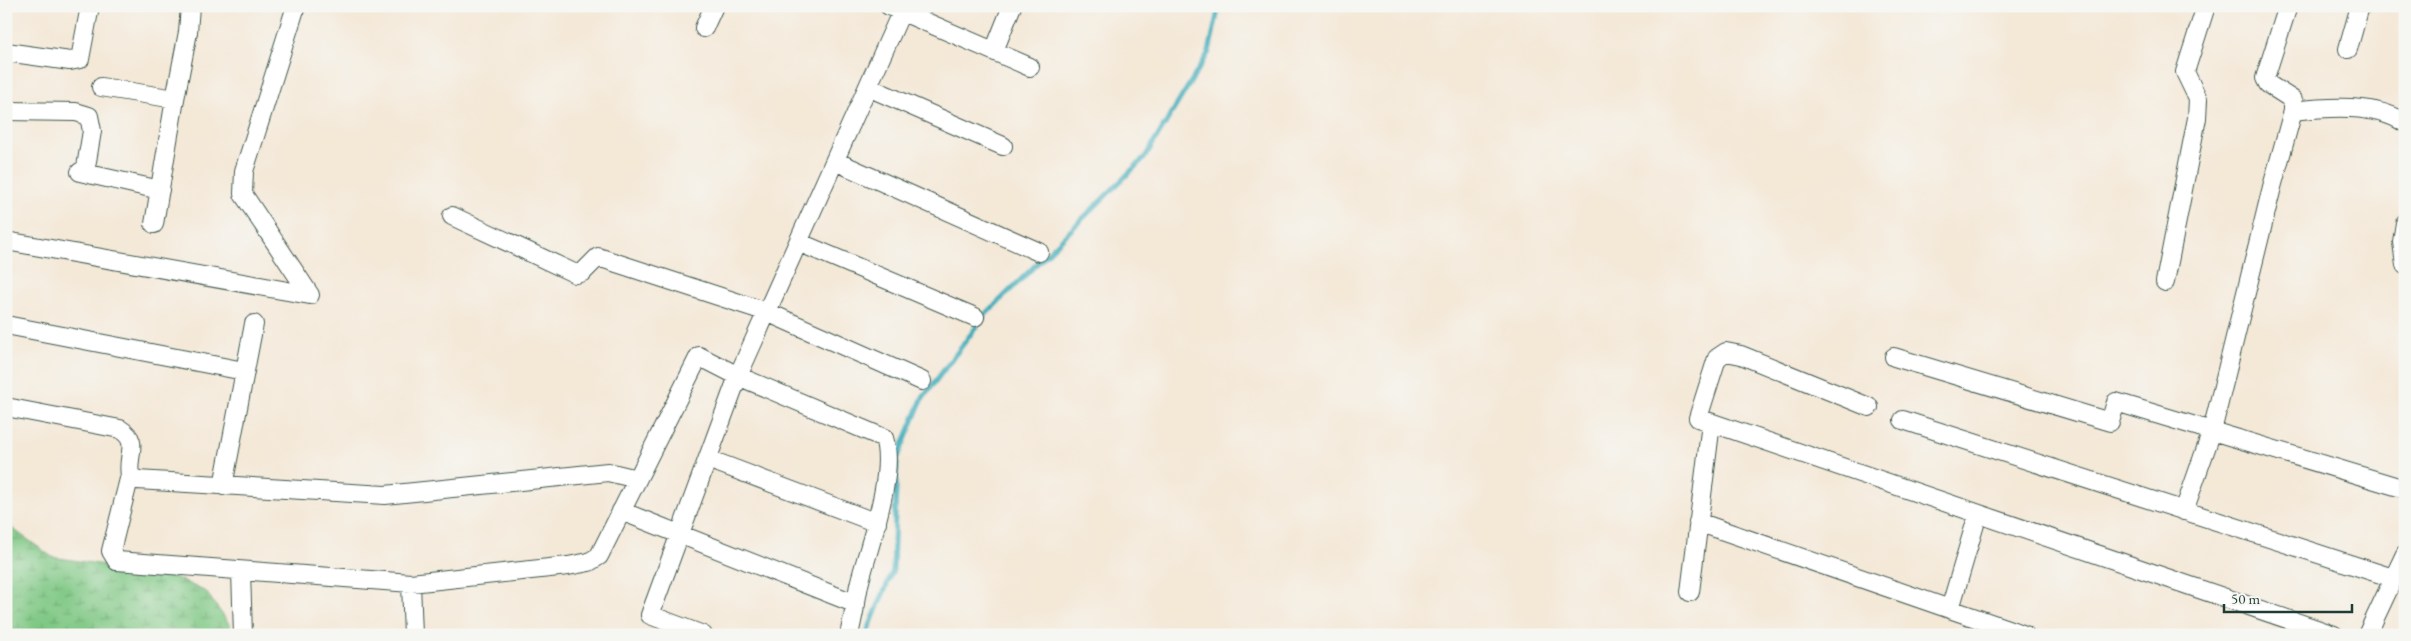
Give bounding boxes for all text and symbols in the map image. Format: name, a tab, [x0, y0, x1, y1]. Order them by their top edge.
scale bar	[2224, 581, 2351, 613]
text: 50 m	[2231, 589, 2260, 608]

